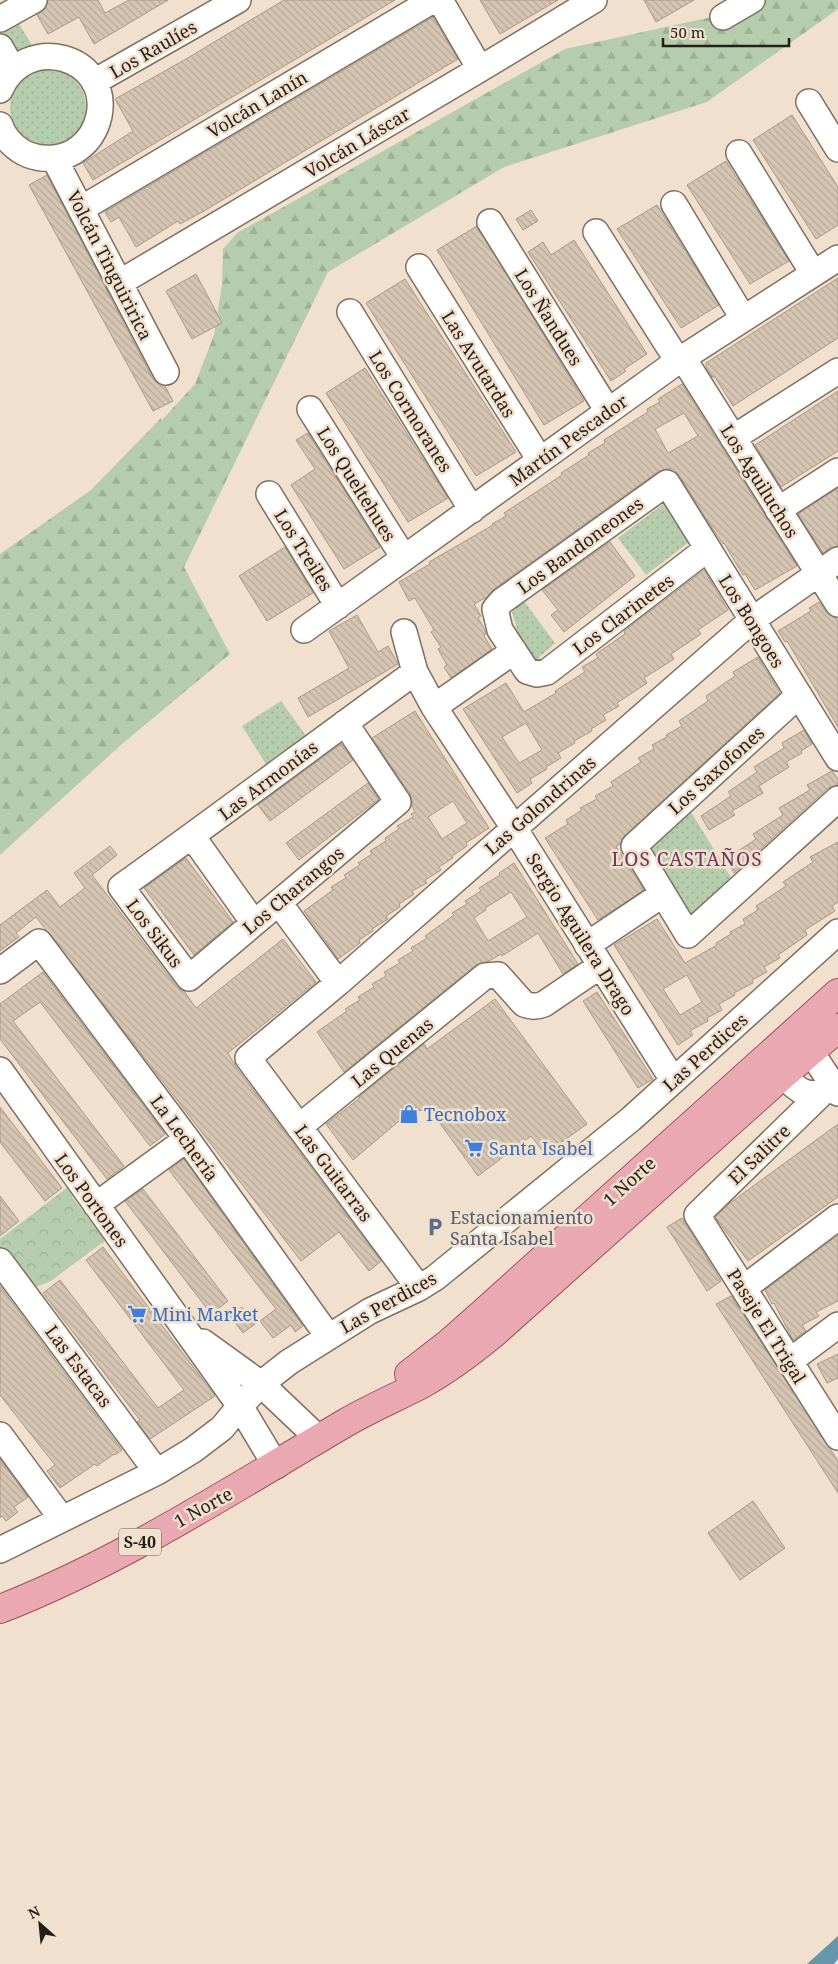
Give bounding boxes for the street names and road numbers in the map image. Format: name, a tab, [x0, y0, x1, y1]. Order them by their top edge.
street label: Los Raulíes	[105, 14, 201, 84]
street label: Volcán Lanín	[203, 65, 312, 143]
street label: Volcán Láscar	[300, 101, 415, 183]
street label: Volcán Tinguiririca	[62, 186, 158, 344]
street label: Los Ñandues	[510, 264, 588, 370]
street label: Las Avutardas	[437, 306, 521, 422]
street label: Los Cormoranes	[364, 346, 458, 476]
street label: Martín Pescador	[504, 388, 633, 491]
street label: Los Aguiluchos	[716, 420, 804, 542]
street label: Los Queltehues	[312, 422, 402, 546]
street label: Los Bandoneones	[512, 491, 648, 599]
street label: Los Treiles	[269, 504, 339, 596]
street label: Los Clarinetes	[568, 568, 678, 660]
street label: Los Bongoes	[714, 570, 790, 672]
street label: Los Saxofones	[663, 720, 769, 820]
street label: Las Armonías	[214, 735, 322, 825]
street label: Las Golondrinas	[479, 750, 601, 860]
street label: Los Charangos	[237, 841, 349, 939]
street label: Sergio Aguilera Drago	[521, 848, 641, 1020]
street label: Los Sikus	[121, 894, 189, 972]
street label: Las Perdices	[657, 1007, 753, 1097]
street label: Las Quenas	[346, 1012, 438, 1092]
street label: La Lechería	[146, 1090, 224, 1186]
street label: El Salitre	[723, 1119, 795, 1189]
street label: Las Guitarras	[290, 1120, 378, 1226]
street label: Los Portones	[50, 1148, 134, 1252]
street label: 1 Norte	[597, 1151, 661, 1211]
street label: Pasaje El Trigal	[722, 1264, 812, 1388]
street label: Las Perdices	[336, 1266, 440, 1338]
street label: Las Estacas	[40, 1320, 118, 1412]
street label: 1 Norte	[169, 1481, 237, 1533]
road number: S-40	[119, 1528, 161, 1555]

